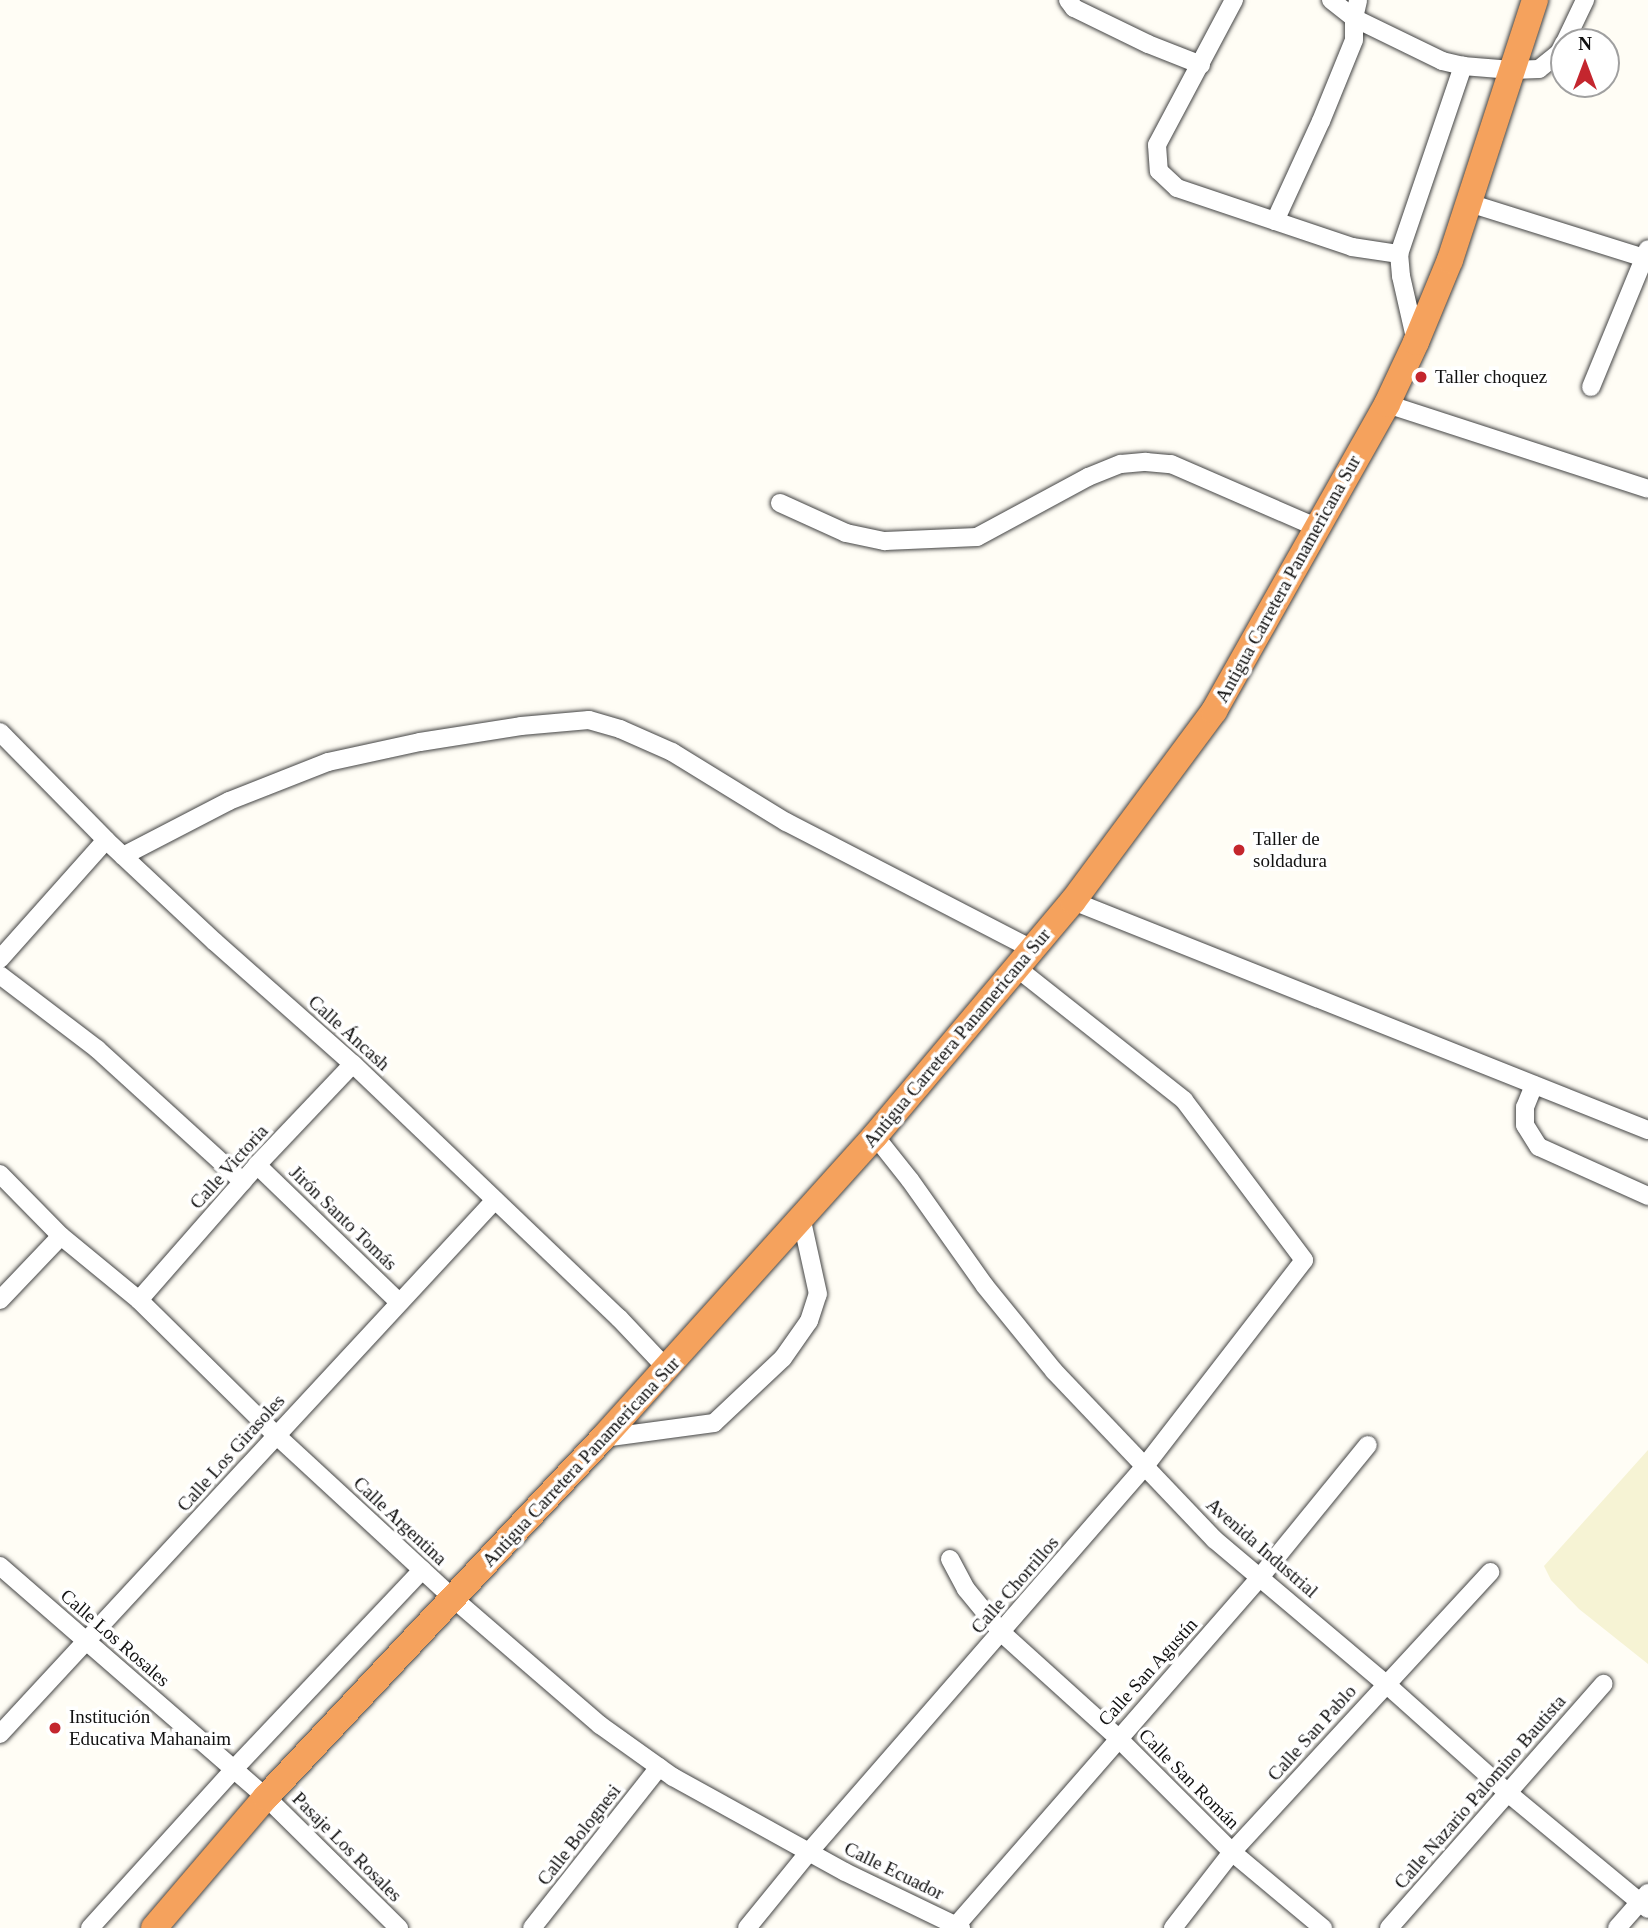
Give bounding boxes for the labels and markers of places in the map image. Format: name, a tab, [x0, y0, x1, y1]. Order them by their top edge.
place label: Taller choquez	[1435, 366, 1547, 388]
marker: Taller choquez	[1413, 369, 1429, 385]
place label: Taller de soldadura	[1253, 828, 1327, 872]
marker: Taller de soldadura	[1231, 842, 1247, 858]
place label: Institución Educativa Mahanaim	[69, 1706, 231, 1750]
marker: Institución Educativa Mahanaim	[47, 1720, 63, 1736]

